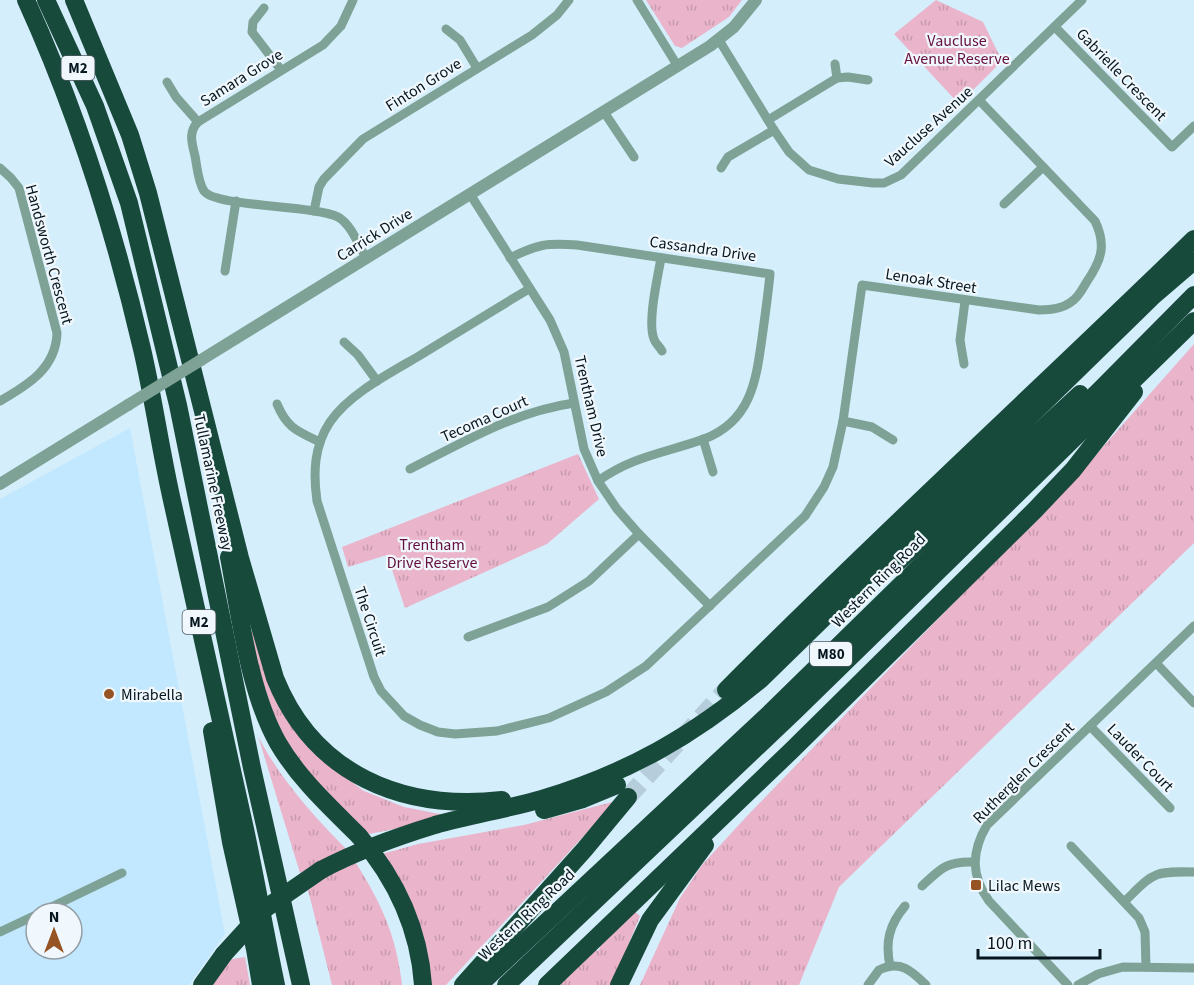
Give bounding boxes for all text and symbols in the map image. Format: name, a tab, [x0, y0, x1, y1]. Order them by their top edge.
street label: Gabrielle Crescent	[1071, 23, 1172, 127]
park label: Vaucluse Avenue Reserve	[904, 30, 1010, 70]
street label: Samara Grove	[196, 44, 287, 112]
street label: Finton Grove	[381, 53, 466, 117]
road number: M2	[62, 56, 94, 80]
street label: Vaucluse Avenue	[880, 81, 978, 172]
street label: Handsworth Crescent	[20, 182, 78, 327]
street label: Carrick Drive	[333, 203, 417, 267]
street label: Cassandra Drive	[648, 231, 758, 267]
street label: Lenoak Street	[884, 263, 979, 299]
street label: Trentham Drive	[569, 353, 613, 459]
street label: Tecoma Court	[437, 390, 532, 448]
street label: Tullamarine Freeway	[188, 412, 238, 553]
street label: Western Ring Road	[827, 529, 931, 633]
park label: Trentham Drive Reserve	[387, 534, 477, 574]
street label: The Circuit	[348, 584, 392, 660]
road number: M2	[182, 610, 216, 634]
road number: M80	[810, 642, 852, 666]
place label: Mirabella	[121, 684, 183, 706]
marker: Mirabella	[102, 687, 116, 701]
street label: Rutherglen Crescent	[968, 717, 1080, 828]
street label: Lauder Court	[1102, 719, 1179, 797]
street label: Western Ring Road	[473, 864, 580, 965]
place label: Lilac Mews	[988, 875, 1061, 897]
marker: Lilac Mews	[969, 878, 983, 892]
north arrow	[24, 901, 84, 961]
text: N	[49, 906, 59, 928]
scale bar	[978, 922, 1100, 960]
text: 100 m	[987, 931, 1032, 956]

